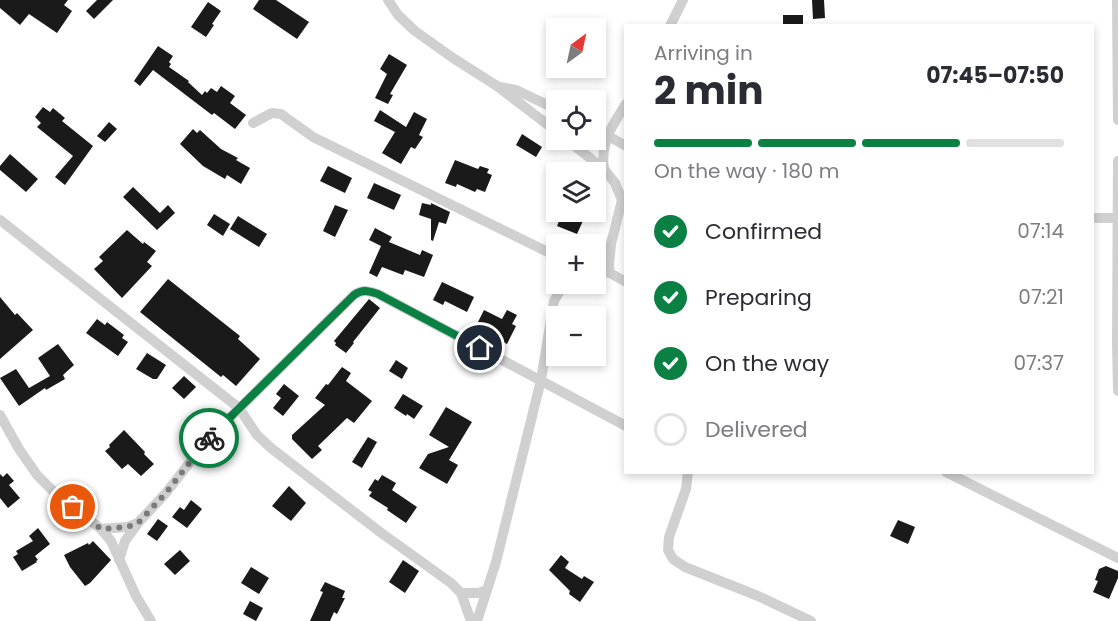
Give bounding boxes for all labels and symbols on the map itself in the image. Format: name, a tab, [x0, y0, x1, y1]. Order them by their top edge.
north arrow	[546, 18, 606, 78]
pin	[454, 322, 505, 373]
courier	[179, 408, 239, 468]
pin	[47, 481, 98, 532]

